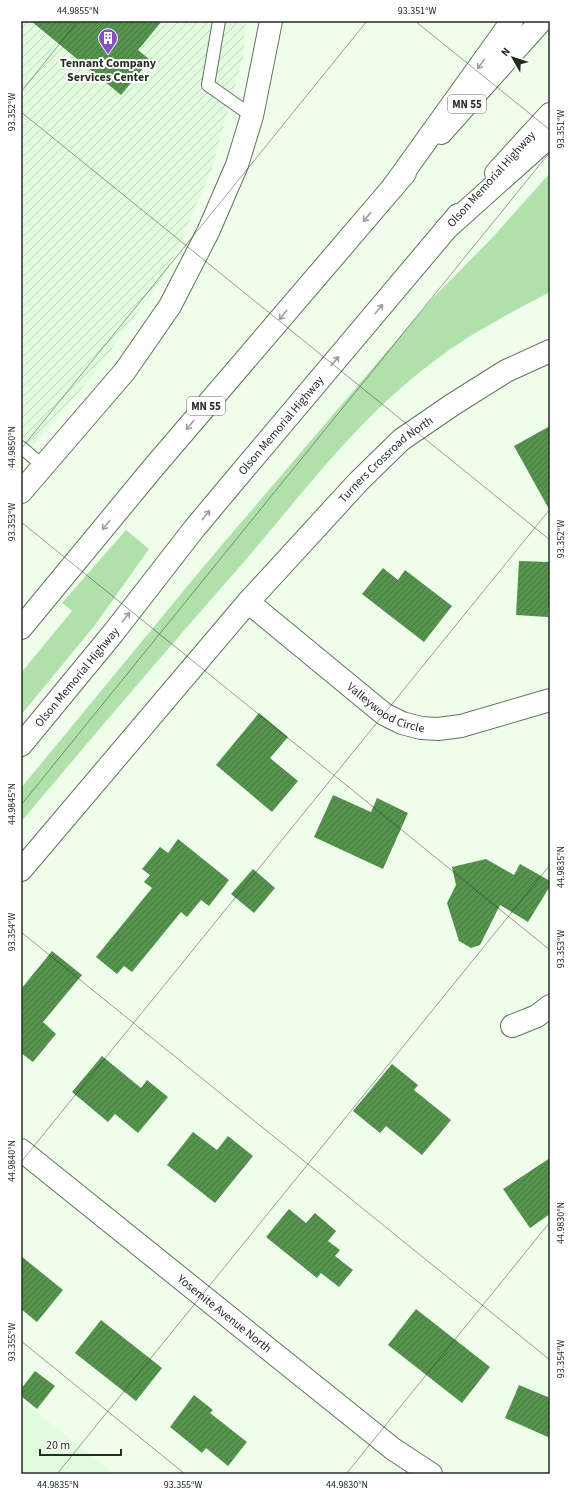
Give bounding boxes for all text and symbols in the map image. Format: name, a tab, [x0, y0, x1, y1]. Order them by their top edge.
text: 44.9855°N	[57, 4, 99, 18]
text: 93.351°W	[398, 4, 436, 18]
building icon: Tennant Company Services Center	[97, 27, 119, 55]
north arrow	[493, 38, 533, 78]
text: N	[497, 44, 514, 60]
place label: Tennant Company Services Center	[60, 55, 157, 86]
one-way arrow	[477, 58, 485, 69]
text: 93.352°W	[5, 93, 19, 131]
road number: MN 55	[448, 95, 486, 113]
text: 93.351°W	[554, 110, 568, 148]
street label: Olson Memorial Highway	[443, 127, 540, 231]
one-way arrow	[363, 211, 372, 222]
one-way arrow	[374, 304, 383, 315]
one-way arrow	[278, 310, 287, 321]
one-way arrow	[331, 356, 340, 366]
street label: Olson Memorial Highway	[235, 372, 328, 479]
road number: MN 55	[187, 397, 225, 415]
street label: Turners Crossroad North	[335, 412, 437, 507]
one-way arrow	[185, 420, 194, 431]
text: 44.9850°N	[5, 426, 19, 468]
text: 93.353°W	[5, 503, 19, 541]
one-way arrow	[201, 510, 210, 520]
one-way arrow	[102, 519, 111, 530]
text: 93.352°W	[554, 520, 568, 558]
one-way arrow	[122, 612, 130, 623]
street label: Olson Memorial Highway	[31, 624, 124, 731]
street label: Valleywood Circle	[343, 679, 425, 737]
text: 44.9845°N	[5, 783, 19, 825]
text: 44.9835°N	[554, 846, 568, 888]
text: 93.354°W	[5, 913, 19, 951]
text: 93.353°W	[554, 930, 568, 968]
text: 44.9840°N	[5, 1140, 19, 1182]
text: 44.9830°N	[554, 1202, 568, 1244]
street label: Yosemite Avenue North	[173, 1270, 275, 1357]
text: 93.355°W	[5, 1323, 19, 1361]
text: 93.354°W	[554, 1340, 568, 1378]
scale bar	[40, 1431, 121, 1457]
text: 20 m	[46, 1437, 70, 1454]
text: 44.9835°N	[37, 1478, 79, 1492]
text: 93.355°W	[164, 1478, 202, 1492]
text: 44.9830°N	[326, 1478, 368, 1492]

